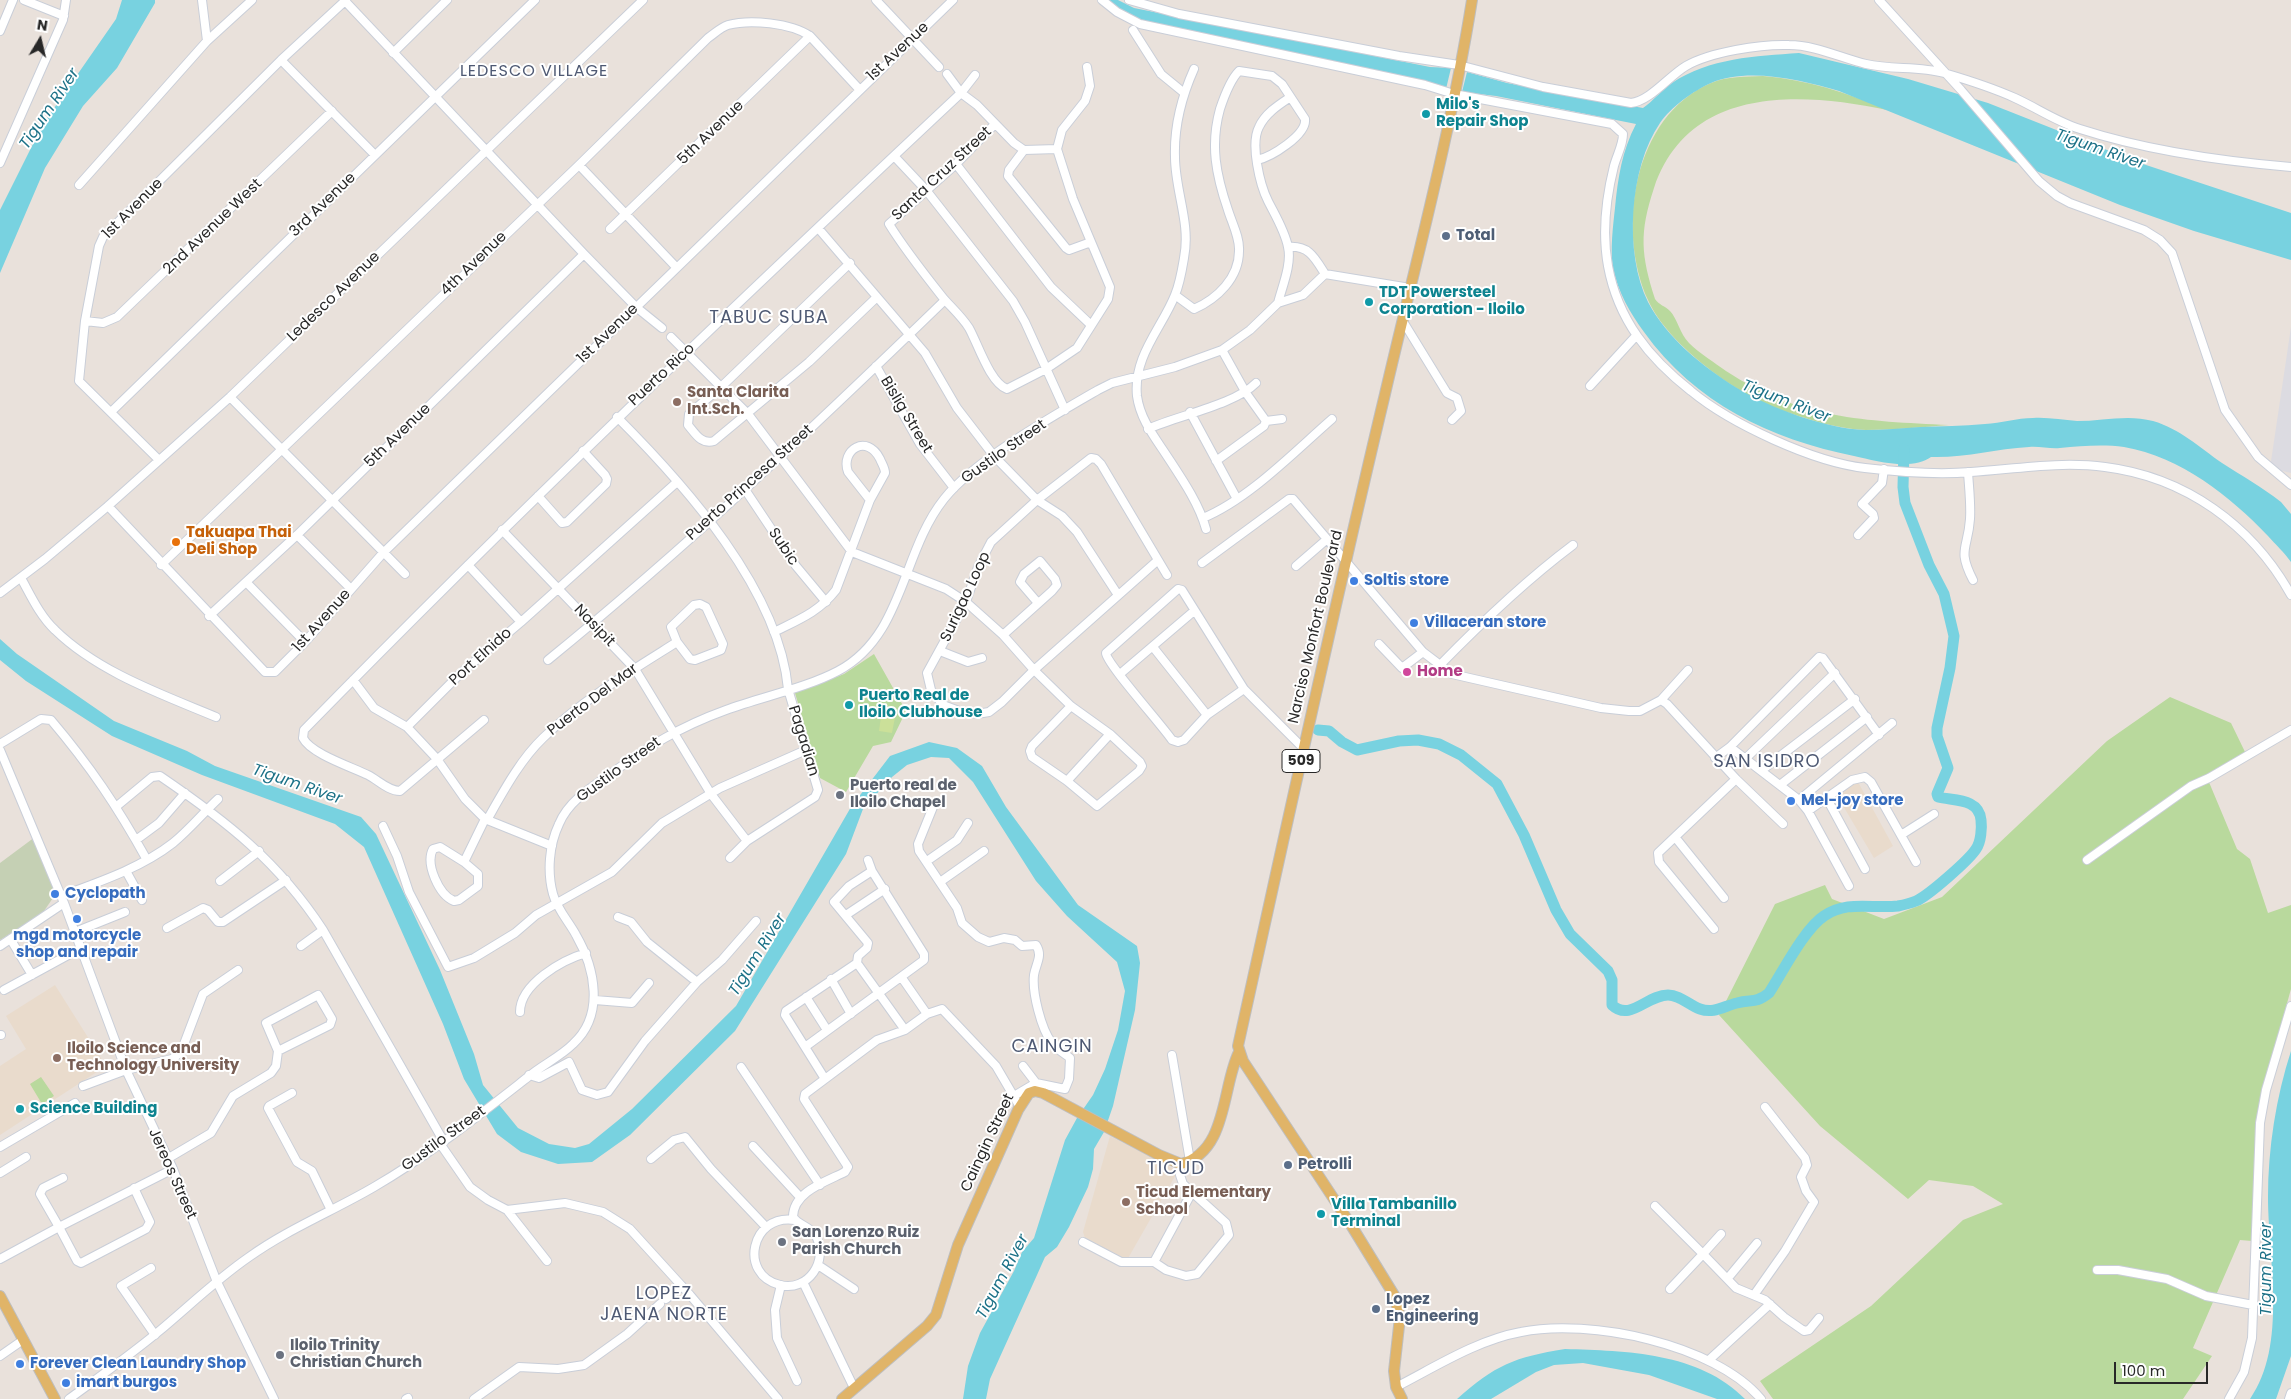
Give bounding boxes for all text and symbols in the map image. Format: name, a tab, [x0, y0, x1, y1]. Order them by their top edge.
text: N	[36, 14, 49, 36]
north arrow	[15, 15, 65, 65]
street label: 1st Avenue	[863, 19, 933, 85]
district label: LEDESCO VILLAGE	[458, 62, 610, 82]
water label: Tigum River	[16, 65, 84, 153]
place label: Milo's Repair Shop	[1436, 96, 1528, 131]
street label: 5th Avenue	[674, 97, 748, 169]
marker: Milo's Repair Shop	[1420, 108, 1432, 120]
street label: Santa Cruz Street	[888, 123, 996, 225]
water label: Tigum River	[2053, 126, 2147, 174]
street label: 3rd Avenue	[286, 169, 360, 241]
street label: 1st Avenue	[99, 175, 167, 243]
street label: 2nd Avenue West	[160, 175, 266, 279]
place label: Total	[1456, 227, 1495, 245]
street label: 4th Avenue	[437, 228, 511, 300]
marker: Total	[1440, 230, 1452, 242]
street label: Ledesco Avenue	[284, 248, 384, 346]
place label: TDT Powersteel Corporation - Iloilo	[1379, 284, 1525, 319]
marker: TDT Powersteel Corporation - Iloilo	[1363, 296, 1375, 308]
street label: 1st Avenue	[574, 300, 642, 368]
district label: TABUC SUBA	[708, 307, 830, 329]
street label: Puerto Rico	[625, 340, 699, 410]
street label: Bislig Street	[876, 373, 936, 457]
water label: Tigum River	[1739, 376, 1833, 428]
place label: Santa Clarita Int.Sch.	[687, 384, 789, 419]
marker: Santa Clarita Int.Sch.	[671, 396, 683, 408]
street label: 5th Avenue	[361, 400, 435, 472]
street label: Gustilo Street	[958, 416, 1050, 488]
street label: Puerto Princesa Street	[683, 421, 817, 545]
place label: Takuapa Thai Deli Shop	[186, 524, 292, 559]
street label: Subic	[764, 525, 802, 569]
street label: Narciso Monfort Boulevard	[1285, 529, 1347, 725]
marker: Takuapa Thai Deli Shop	[170, 536, 182, 548]
street label: Surigao Loop	[937, 549, 995, 645]
place label: Soltis store	[1364, 572, 1449, 590]
marker: Soltis store	[1348, 575, 1360, 587]
street label: 1st Avenue	[289, 586, 355, 656]
street label: Nasipit	[570, 601, 618, 651]
place label: Villaceran store	[1424, 614, 1546, 632]
marker: Villaceran store	[1408, 617, 1420, 629]
street label: Port Elnido	[446, 624, 516, 690]
street label: Puerto Del Mar	[544, 660, 642, 740]
place label: Home	[1417, 663, 1463, 681]
marker: Home	[1401, 666, 1413, 678]
place label: Puerto Real de Iloilo Clubhouse	[859, 687, 983, 722]
marker: Puerto Real de Iloilo Clubhouse	[843, 699, 855, 711]
street label: Pagadian	[784, 704, 822, 778]
street label: Gustilo Street	[573, 733, 665, 807]
road number: 509	[1282, 749, 1320, 772]
district label: SAN ISIDRO	[1712, 751, 1822, 773]
water label: Tigum River	[250, 761, 344, 809]
place label: Puerto real de Iloilo Chapel	[850, 777, 957, 812]
marker: Puerto real de Iloilo Chapel	[834, 789, 846, 801]
place label: Mel-joy store	[1801, 792, 1903, 810]
marker: Mel-joy store	[1785, 795, 1797, 807]
place label: Cyclopath	[65, 885, 146, 903]
marker: Cyclopath	[49, 888, 61, 900]
water label: Tigum River	[725, 910, 791, 1000]
marker: mgd motorcycle shop and repair	[71, 913, 83, 925]
place label: mgd motorcycle shop and repair	[13, 927, 141, 962]
district label: CAINGIN	[1011, 1036, 1093, 1058]
place label: Iloilo Science and Technology University	[67, 1040, 239, 1075]
marker: Iloilo Science and Technology University	[51, 1052, 63, 1064]
street label: Caingin Street	[957, 1091, 1019, 1195]
place label: Science Building	[30, 1100, 157, 1118]
street label: Gustilo Street	[398, 1102, 490, 1176]
marker: Science Building	[14, 1103, 26, 1115]
street label: Jereos Street	[144, 1126, 200, 1222]
place label: Petrolli	[1298, 1156, 1352, 1174]
district label: TICUD	[1146, 1158, 1206, 1180]
marker: Petrolli	[1282, 1159, 1294, 1171]
place label: Ticud Elementary School	[1136, 1184, 1271, 1219]
marker: Ticud Elementary School	[1120, 1196, 1132, 1208]
place label: Villa Tambanillo Terminal	[1331, 1196, 1457, 1231]
marker: Villa Tambanillo Terminal	[1315, 1208, 1327, 1220]
water label: Tigum River	[2257, 1222, 2277, 1316]
place label: San Lorenzo Ruiz Parish Church	[792, 1224, 919, 1259]
water label: Tigum River	[973, 1231, 1033, 1323]
marker: San Lorenzo Ruiz Parish Church	[776, 1236, 788, 1248]
district label: LOPEZ JAENA NORTE	[599, 1283, 729, 1326]
place label: Lopez Engineering	[1386, 1291, 1479, 1326]
marker: Lopez Engineering	[1370, 1303, 1382, 1315]
place label: Iloilo Trinity Christian Church	[290, 1337, 422, 1372]
marker: Iloilo Trinity Christian Church	[274, 1349, 286, 1361]
scale bar	[2116, 1352, 2210, 1384]
place label: Forever Clean Laundry Shop	[30, 1355, 246, 1373]
marker: Forever Clean Laundry Shop	[14, 1358, 26, 1370]
text: 100 m	[2122, 1360, 2165, 1381]
place label: imart burgos	[76, 1374, 177, 1392]
marker: imart burgos	[60, 1377, 72, 1389]

